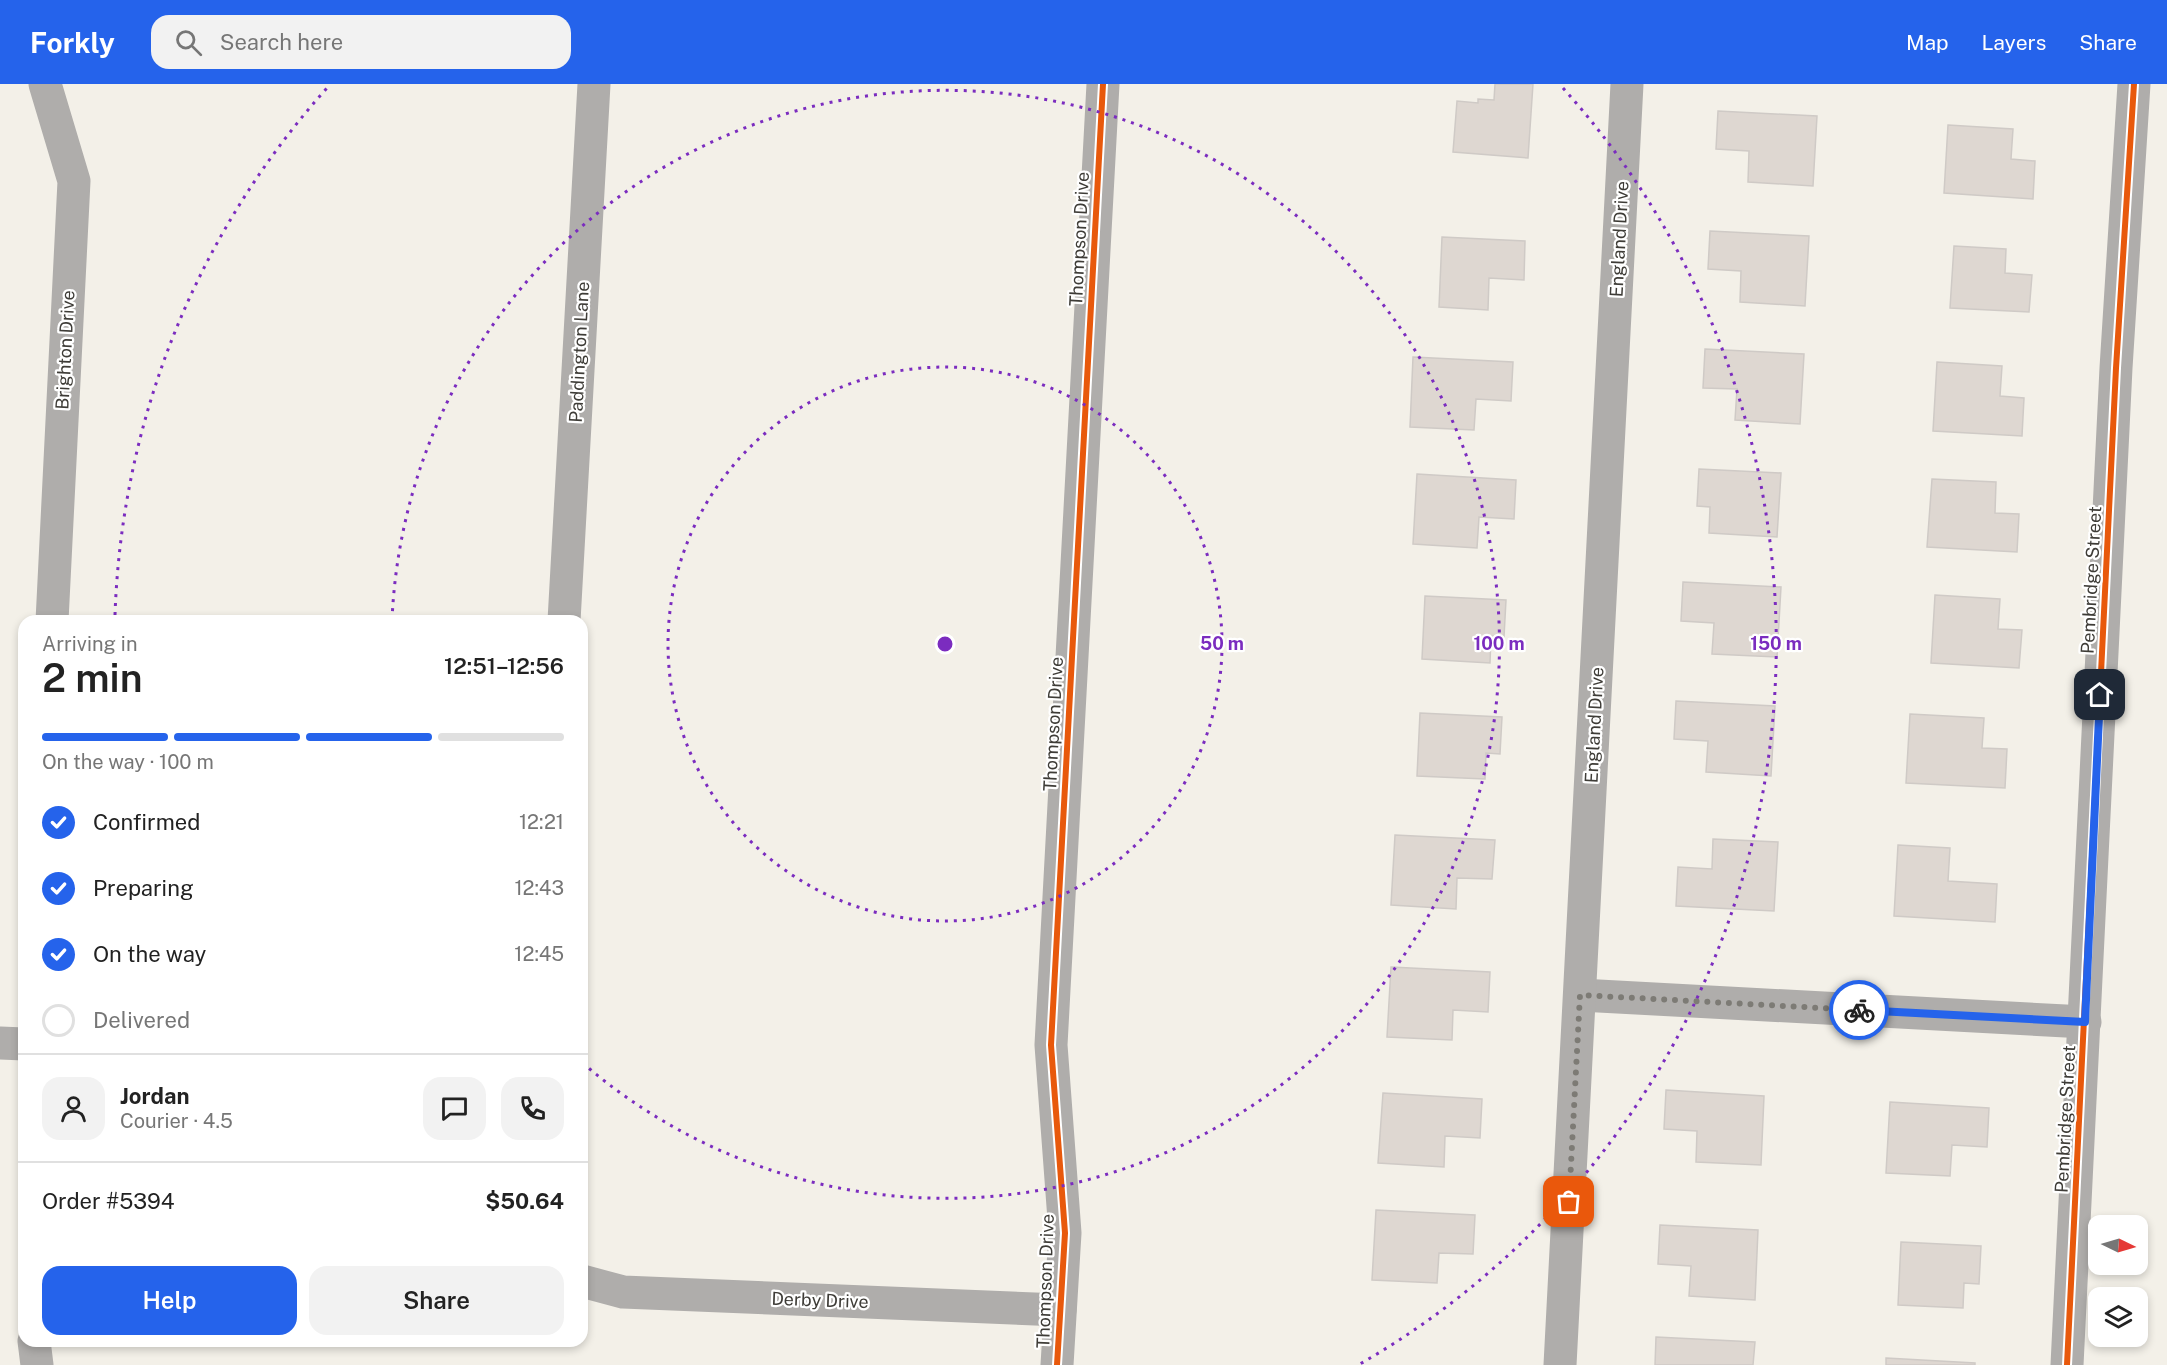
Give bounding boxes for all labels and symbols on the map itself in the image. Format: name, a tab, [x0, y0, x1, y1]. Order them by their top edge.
street label: Thompson Drive	[1065, 171, 1093, 307]
street label: England Drive	[1605, 180, 1633, 298]
street label: Paddington Lane	[565, 281, 593, 423]
street label: Brighton Drive	[51, 290, 79, 410]
street label: Pembridge Street	[2077, 506, 2105, 654]
text: 50 m	[1200, 633, 1244, 654]
text: 100 m	[1473, 633, 1525, 654]
text: 150 m	[1750, 633, 1802, 654]
centre of rings	[935, 634, 955, 654]
street label: Thompson Drive	[1039, 656, 1067, 792]
street label: England Drive	[1580, 666, 1608, 784]
pin	[2074, 669, 2125, 720]
courier	[1829, 980, 1889, 1040]
street label: Pembridge Street	[2051, 1045, 2079, 1193]
pin	[1543, 1176, 1594, 1227]
street label: Thompson Drive	[1032, 1213, 1058, 1349]
north arrow	[2088, 1215, 2148, 1275]
street label: Derby Drive	[771, 1288, 869, 1312]

